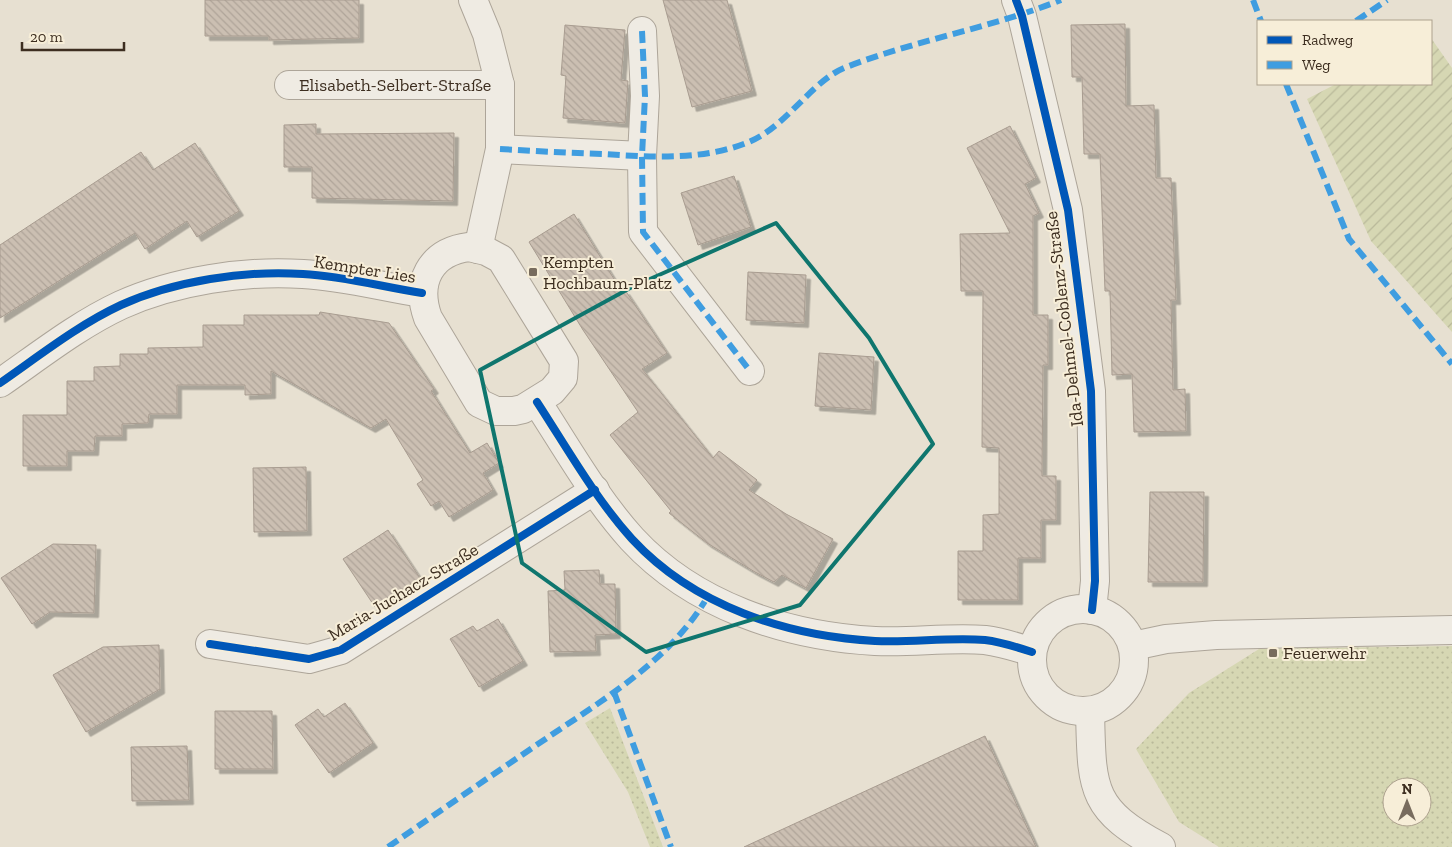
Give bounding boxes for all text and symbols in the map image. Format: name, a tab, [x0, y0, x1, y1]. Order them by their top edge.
scale bar	[22, 20, 125, 52]
legend	[1257, 20, 1432, 85]
text: 20 m	[30, 28, 63, 46]
text: Radweg	[1302, 31, 1353, 49]
text: Weg	[1302, 56, 1331, 74]
street label: Elisabeth-Selbert-Straße	[299, 74, 491, 96]
street label: Ida-Dehmel-Coblenz-Straße	[1040, 210, 1088, 428]
street label: Kempter Lies	[313, 250, 418, 288]
place label: Kempten Hochbaum-Platz	[543, 251, 672, 294]
marker: Kempten Hochbaum-Platz	[527, 266, 539, 278]
street label: Maria-Juchacz-Straße	[324, 538, 482, 646]
place label: Feuerwehr	[1283, 642, 1367, 664]
marker: Feuerwehr	[1267, 647, 1279, 659]
north arrow	[1382, 777, 1432, 827]
text: N	[1402, 781, 1413, 798]

